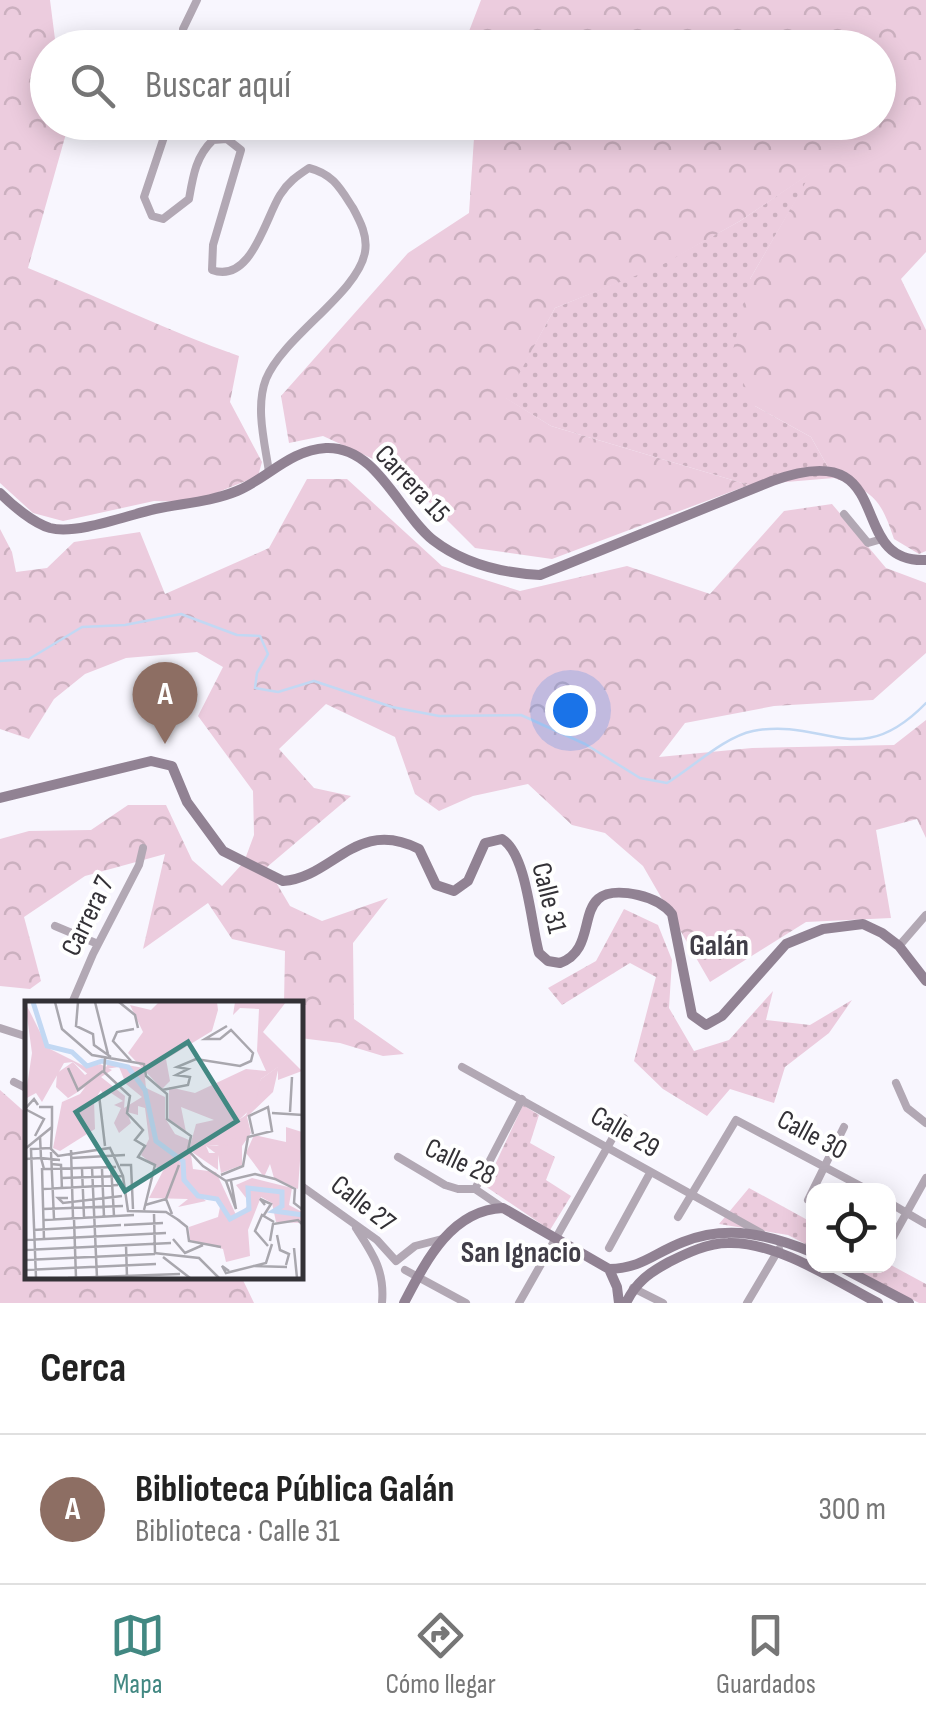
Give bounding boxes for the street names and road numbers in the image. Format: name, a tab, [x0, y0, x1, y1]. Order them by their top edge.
street label: Carrera 15	[368, 438, 456, 530]
street label: Calle 31	[524, 859, 574, 937]
street label: Carrera 7	[55, 871, 121, 961]
street label: Calle 29	[585, 1099, 665, 1165]
street label: Calle 30	[771, 1103, 853, 1167]
street label: Calle 28	[420, 1131, 500, 1193]
street label: Calle 27	[324, 1169, 402, 1239]

